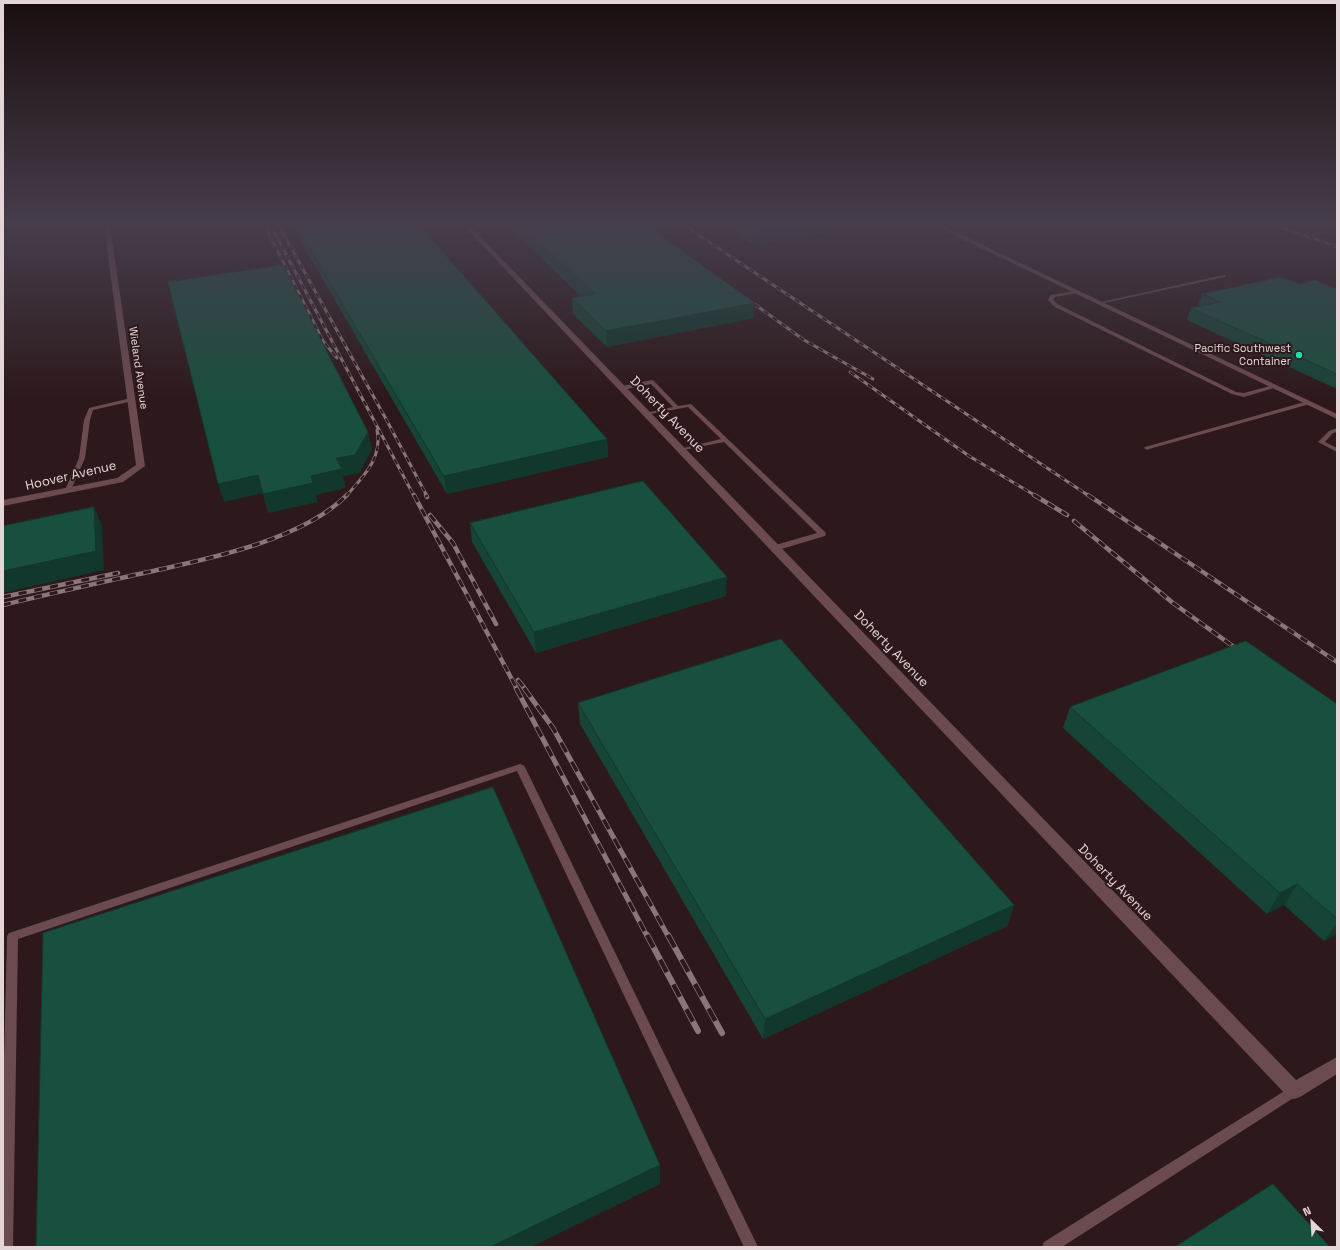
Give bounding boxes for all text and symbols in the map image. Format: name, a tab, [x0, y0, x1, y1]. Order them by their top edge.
street label: Wieland Avenue	[126, 326, 150, 410]
place label: Pacific Southwest Container	[1194, 342, 1291, 368]
marker: Pacific Southwest Container	[1294, 350, 1304, 360]
street label: Doherty Avenue	[627, 373, 707, 457]
street label: Hoover Avenue	[24, 458, 118, 494]
street label: Doherty Avenue	[851, 607, 931, 691]
street label: Doherty Avenue	[1075, 841, 1155, 925]
north arrow	[1292, 1202, 1332, 1242]
text: N	[1301, 1203, 1313, 1219]

